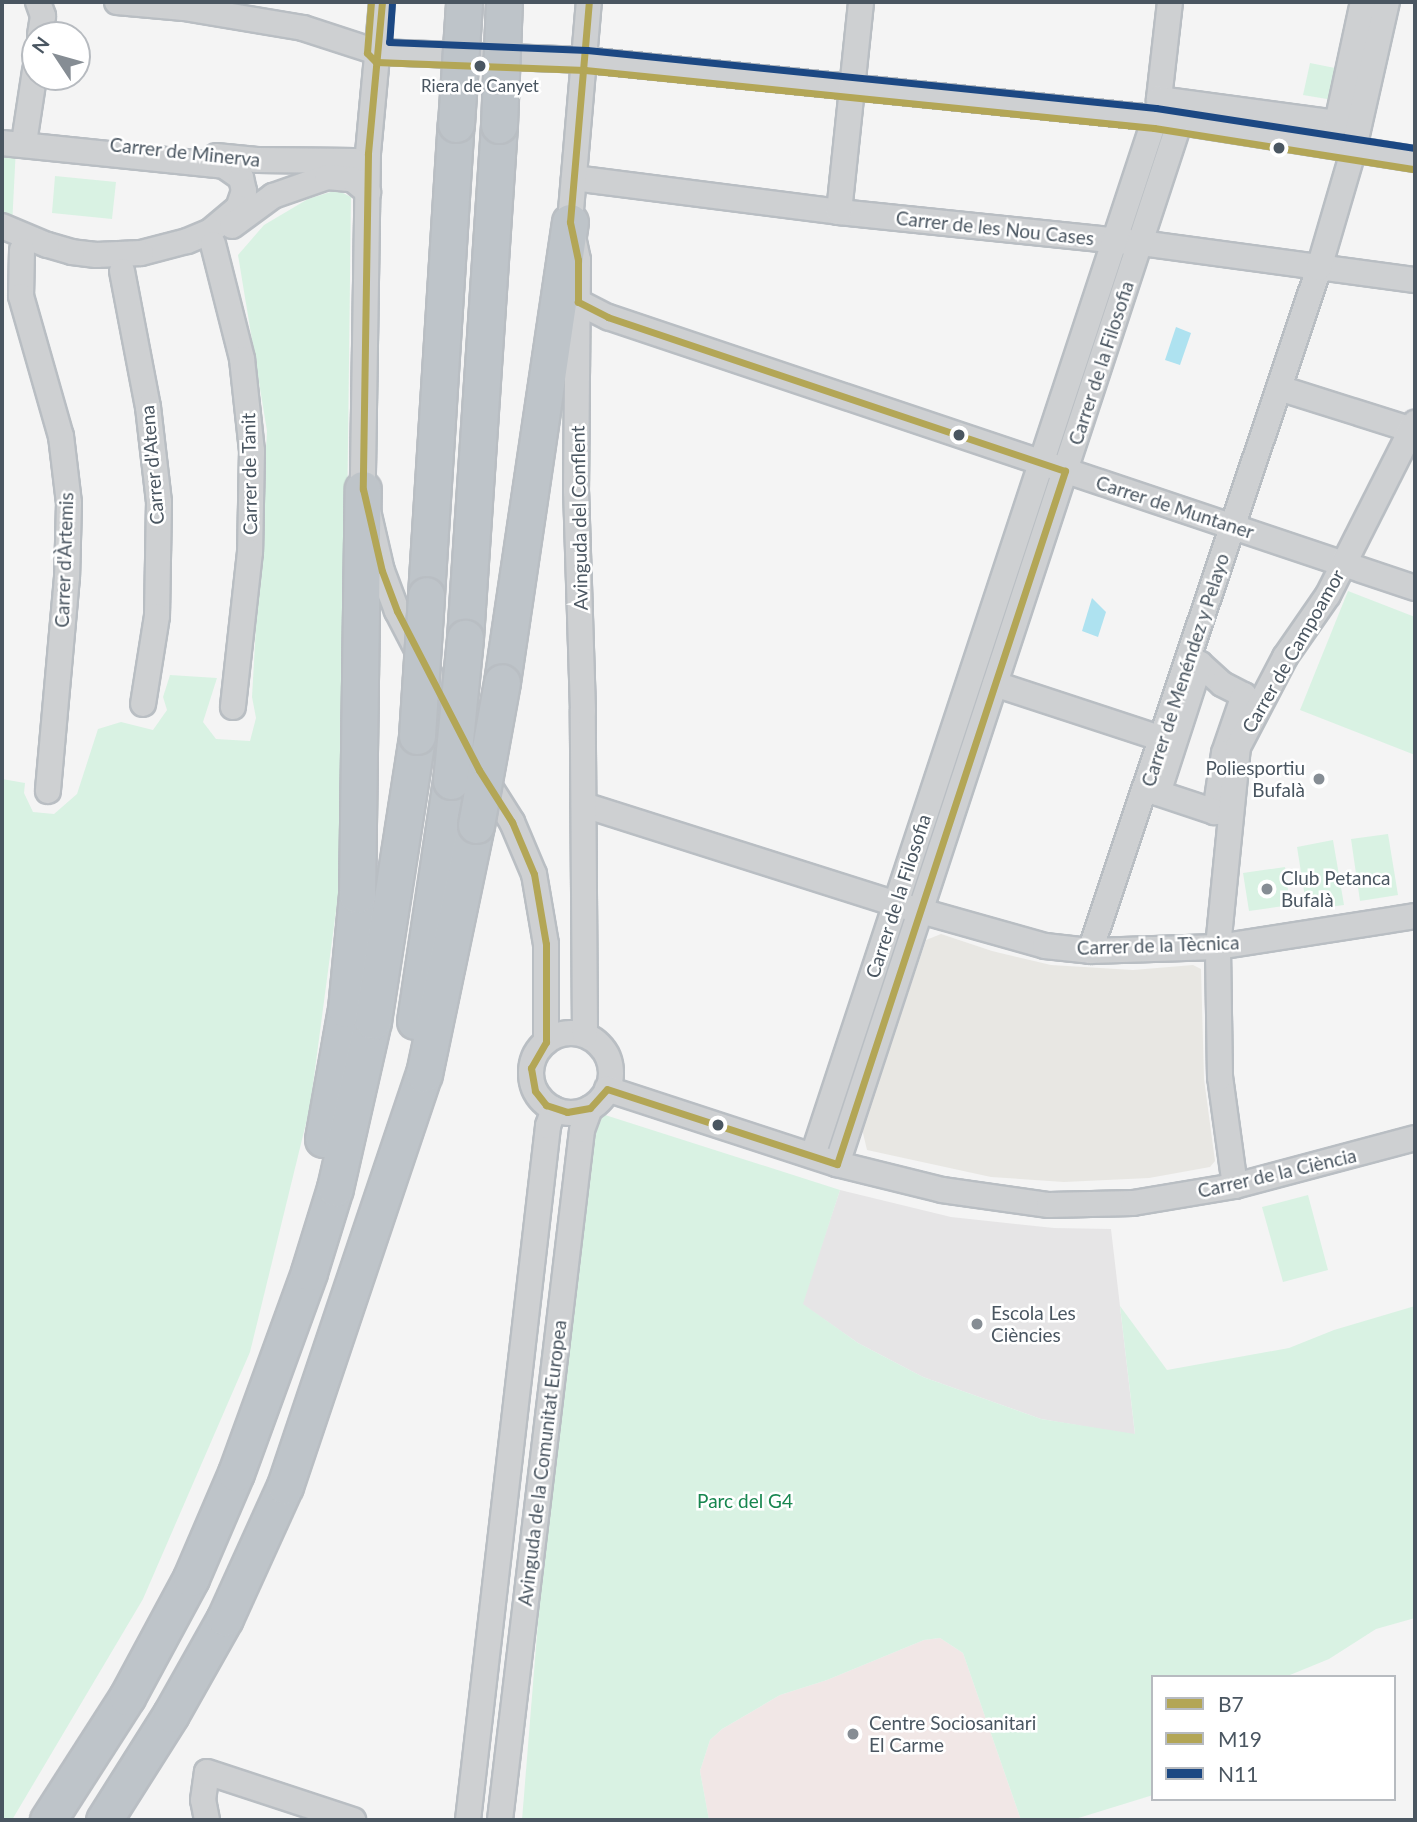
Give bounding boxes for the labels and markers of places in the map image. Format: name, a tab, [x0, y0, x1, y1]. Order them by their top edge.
marker: Riera de Canyet	[473, 59, 487, 73]
place label: Riera de Canyet	[421, 76, 539, 96]
unlabelled marker	[1272, 141, 1286, 155]
unlabelled marker	[952, 428, 966, 442]
place label: Poliesportiu Bufalà	[1205, 757, 1305, 801]
marker: Poliesportiu Bufalà	[1311, 771, 1327, 787]
place label: Club Petanca Bufalà	[1281, 867, 1391, 911]
marker: Club Petanca Bufalà	[1259, 881, 1275, 897]
unlabelled marker	[711, 1118, 725, 1132]
place label: Escola Les Ciències	[991, 1302, 1076, 1346]
marker: Escola Les Ciències	[969, 1316, 985, 1332]
place label: Centre Sociosanitari El Carme	[869, 1712, 1036, 1756]
marker: Centre Sociosanitari El Carme	[843, 1724, 863, 1744]

